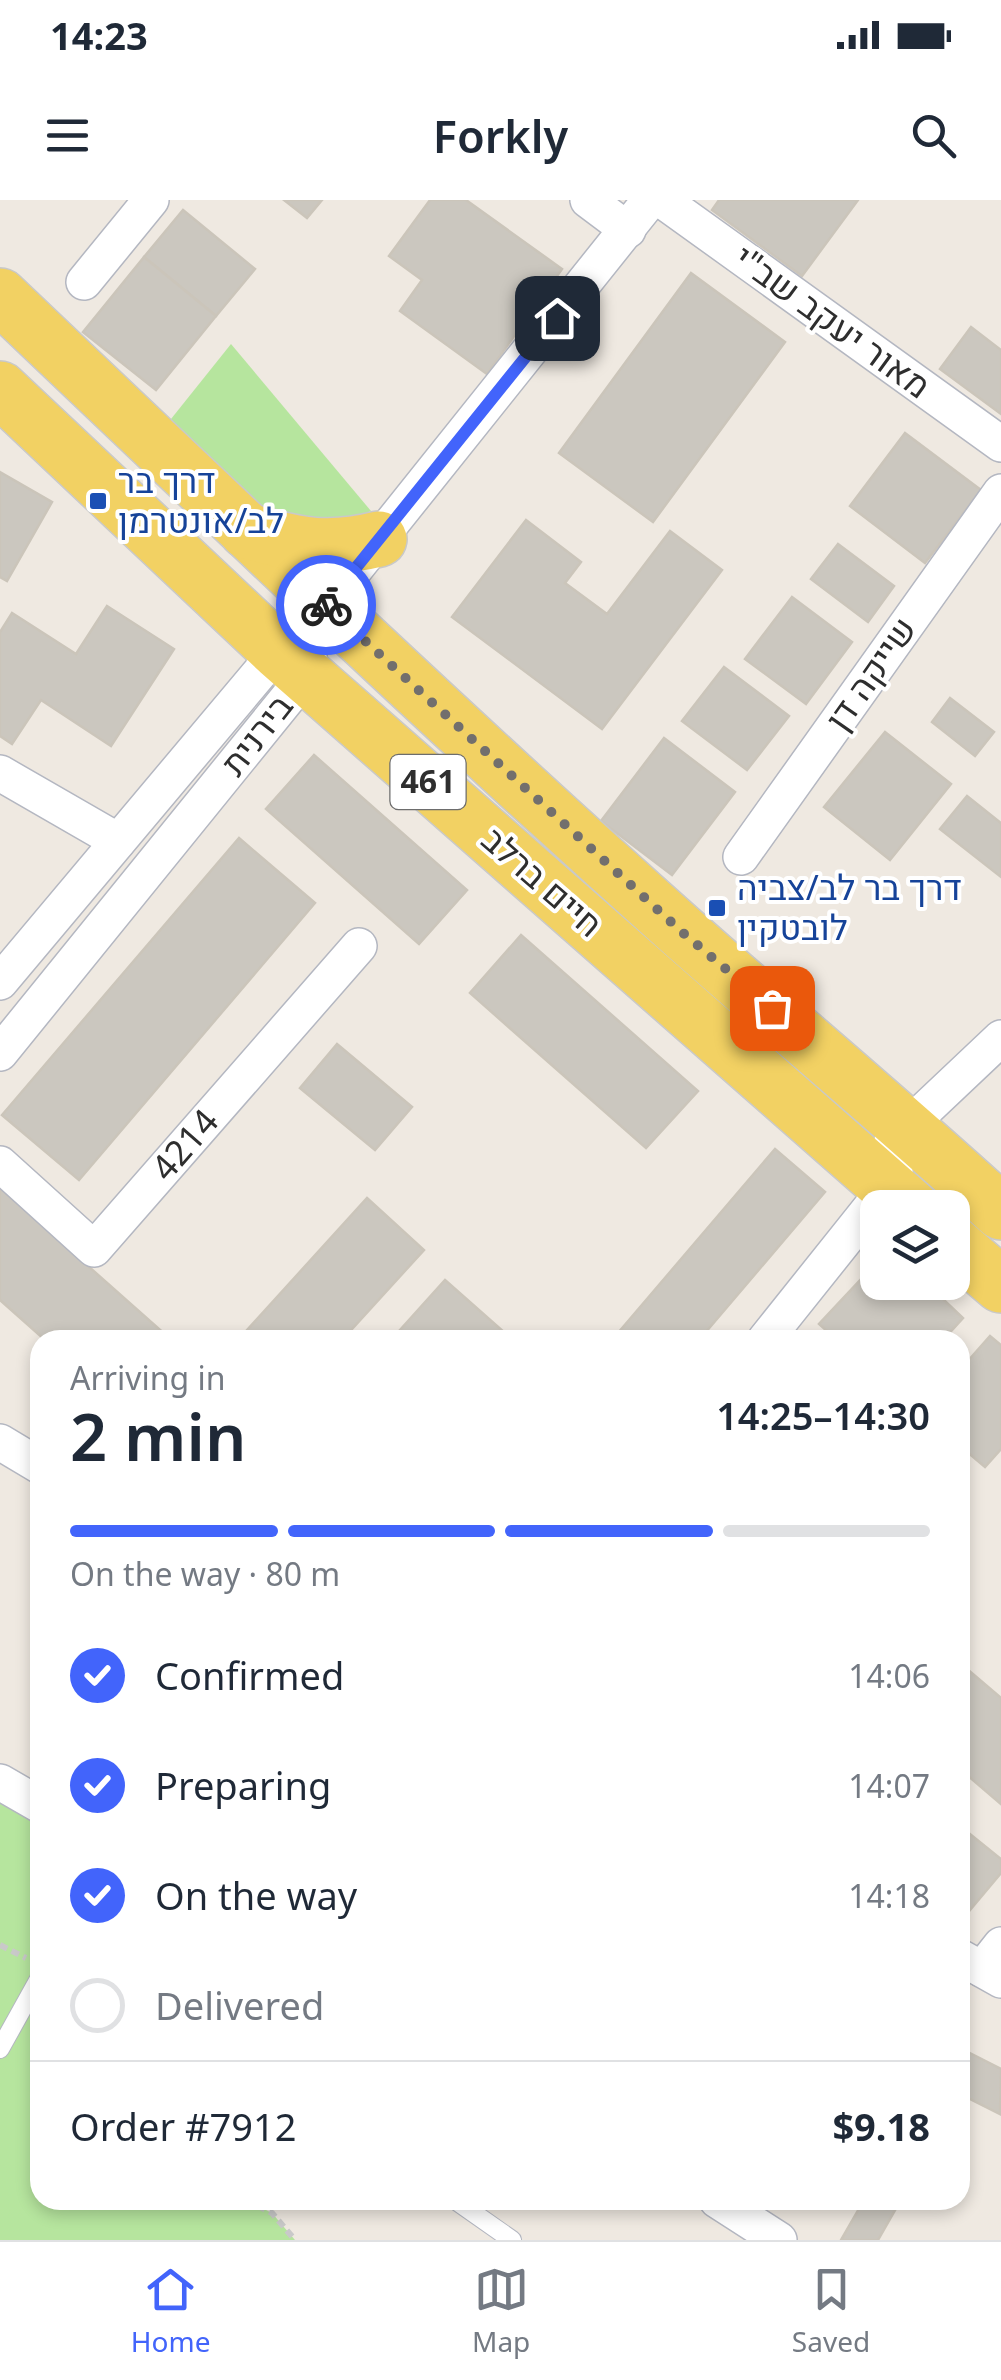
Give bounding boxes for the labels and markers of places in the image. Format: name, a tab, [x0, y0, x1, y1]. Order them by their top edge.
pin	[515, 276, 600, 361]
place label: דרך בר לב/אונטרמן	[118, 456, 284, 543]
marker: דרך בר לב/אונטרמן	[87, 490, 109, 512]
place label: דרך בר לב/צביה לובטקין	[737, 863, 962, 950]
marker: דרך בר לב/צביה לובטקין	[706, 897, 728, 919]
pin	[730, 966, 815, 1051]

